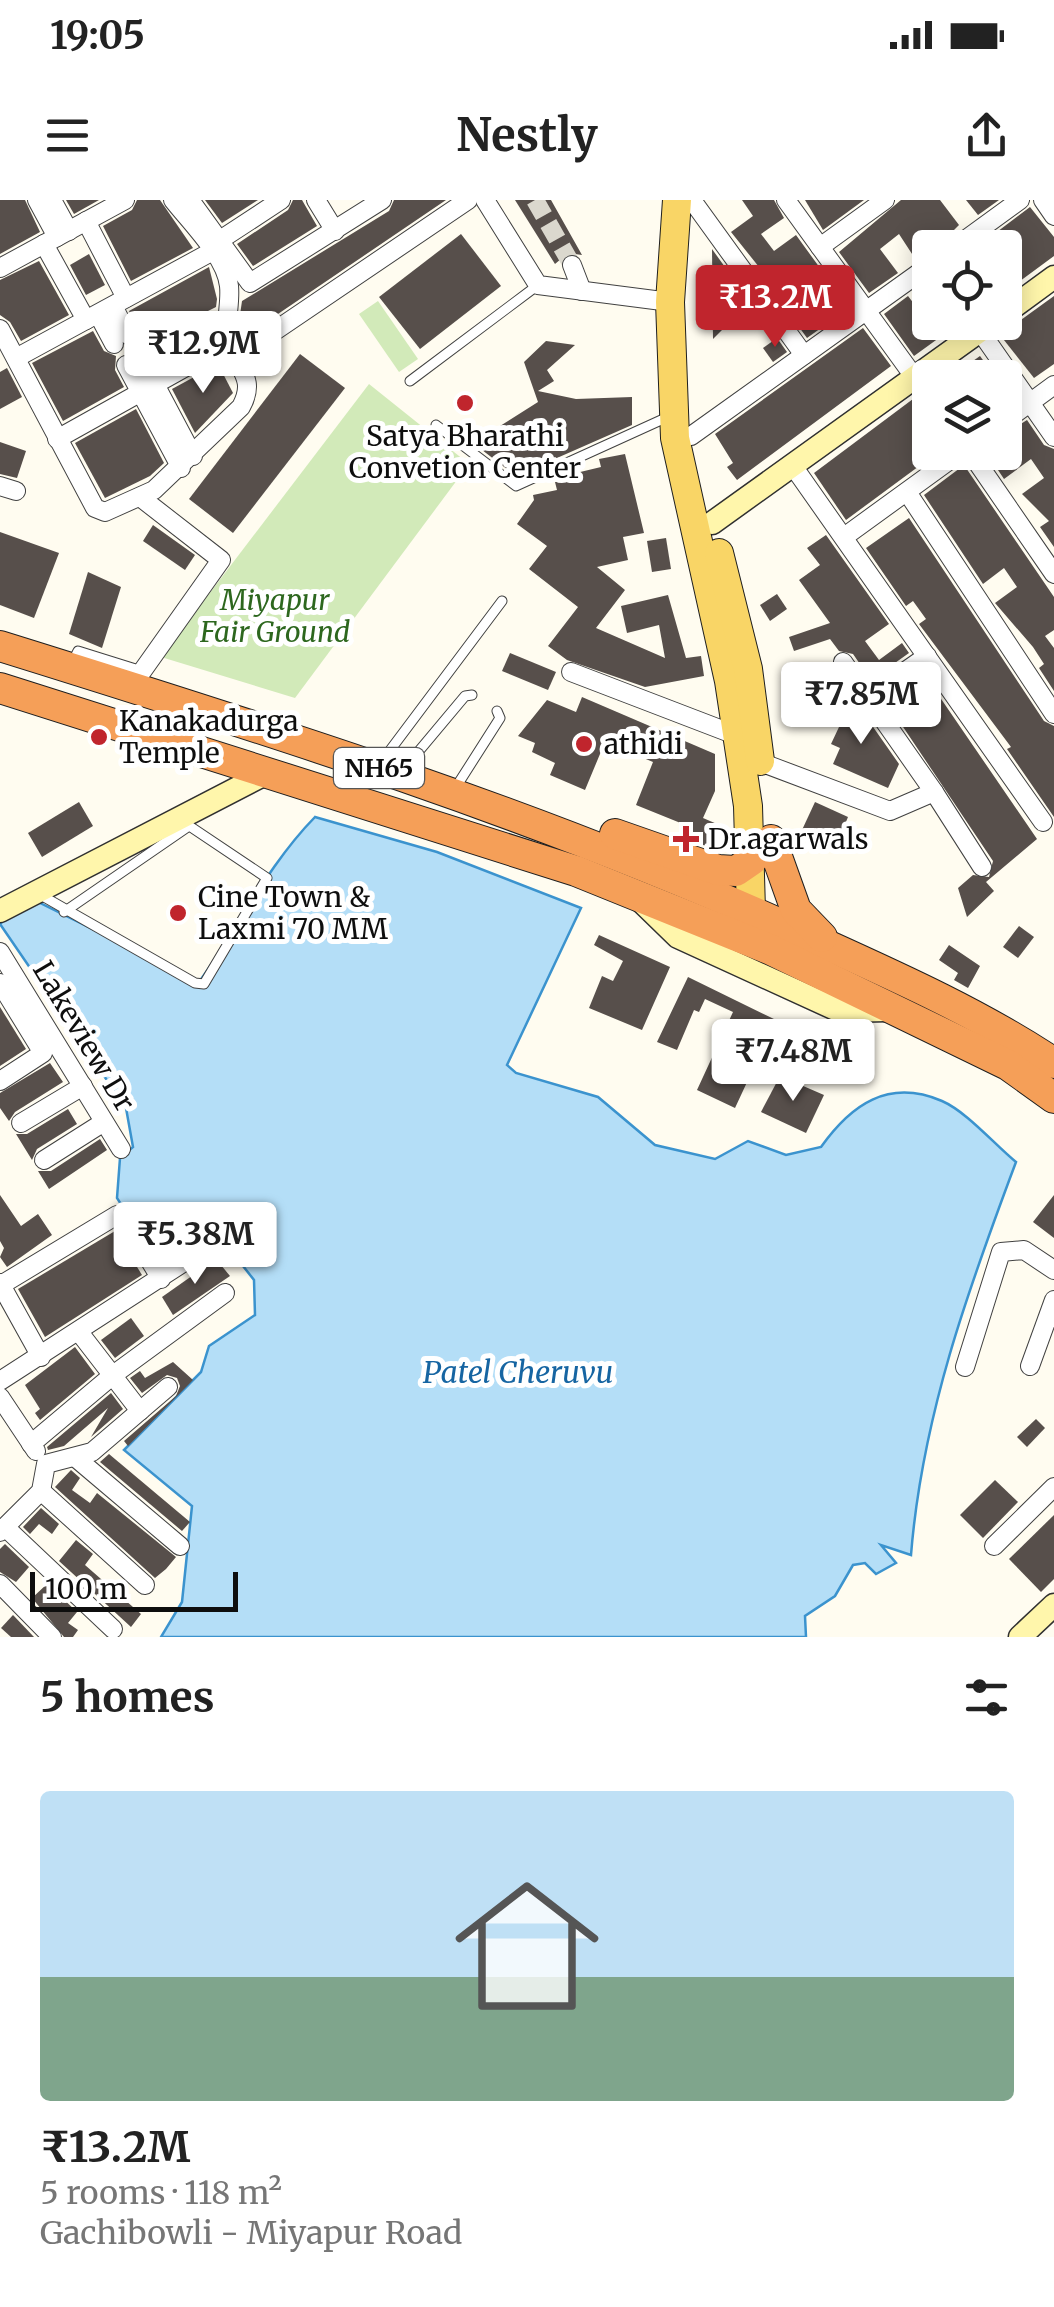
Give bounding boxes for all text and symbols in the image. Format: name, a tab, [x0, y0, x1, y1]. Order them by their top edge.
text: 19:05	[50, 12, 145, 59]
text: Nestly	[456, 107, 598, 163]
icon: menu	[40, 108, 95, 163]
icon: share	[959, 108, 1014, 163]
map controls	[912, 230, 1022, 470]
button: locate	[912, 230, 1022, 340]
pin: ₹13.2M	[694, 265, 856, 350]
text: ₹13.2M	[718, 277, 832, 317]
pin: ₹12.9M	[122, 311, 284, 396]
text: ₹12.9M	[146, 323, 260, 363]
button: layers	[912, 360, 1022, 470]
marker: Satya Bharathi Convetion Center	[454, 392, 476, 414]
place label: Satya Bharathi Convetion Center	[349, 418, 581, 486]
park label: Miyapur Fair Ground	[199, 582, 350, 650]
pin: ₹7.85M	[780, 662, 942, 747]
text: ₹7.85M	[803, 674, 919, 714]
place label: Kanakadurga Temple	[119, 703, 299, 771]
marker: Kanakadurga Temple	[88, 726, 110, 748]
place label: athidi	[604, 726, 683, 762]
marker: athidi	[573, 733, 595, 755]
road number: NH65	[334, 748, 424, 788]
place label: Dr.agarwals	[708, 821, 869, 857]
marker: Dr.agarwals	[673, 826, 699, 852]
place label: Cine Town & Laxmi 70 MM	[198, 879, 388, 947]
marker: Cine Town & Laxmi 70 MM	[167, 902, 189, 924]
street label: Lakeview Dr	[25, 954, 143, 1118]
pin: ₹7.48M	[712, 1019, 874, 1104]
text: ₹7.48M	[734, 1031, 852, 1071]
pin: ₹5.38M	[114, 1202, 276, 1287]
text: ₹5.38M	[136, 1214, 254, 1254]
water label: Patel Cheruvu	[423, 1353, 613, 1391]
scale bar	[30, 1567, 238, 1612]
text: 100 m	[45, 1571, 127, 1607]
icon: filters	[959, 1670, 1014, 1725]
text: 5 homes	[40, 1671, 214, 1723]
icon: home	[437, 1856, 617, 2036]
text: ₹13.2M	[40, 2121, 190, 2173]
text: 5 rooms · 118 m²	[40, 2173, 282, 2213]
text: Gachibowli - Miyapur Road	[40, 2213, 462, 2253]

